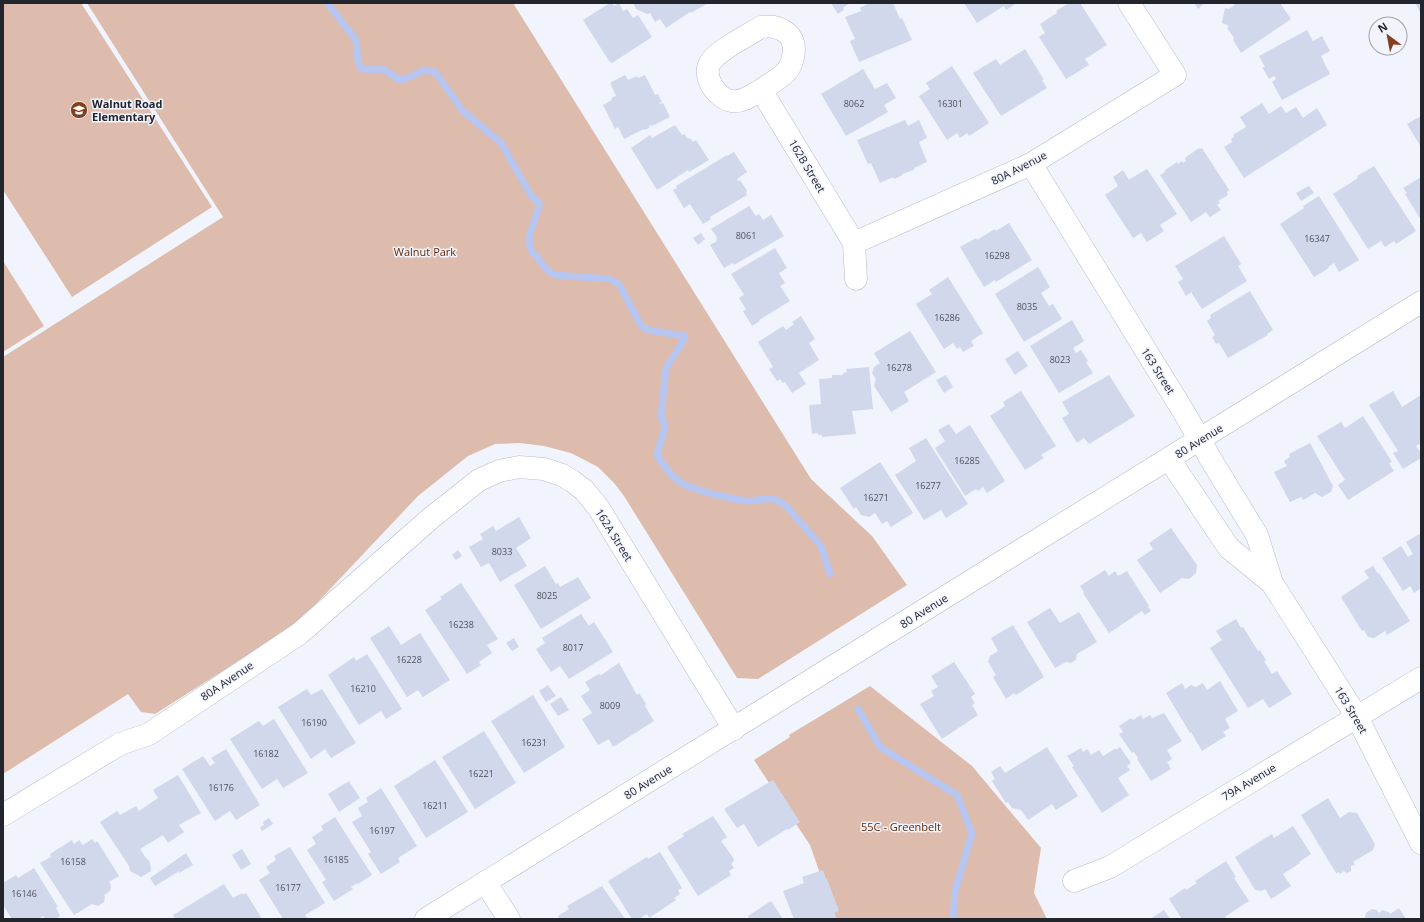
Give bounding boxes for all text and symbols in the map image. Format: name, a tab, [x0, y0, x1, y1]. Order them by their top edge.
north arrow	[1368, 16, 1408, 56]
text: N	[1375, 18, 1390, 36]
place label: Walnut Road Elementary	[92, 96, 162, 124]
house number: 8062	[844, 97, 864, 110]
house number: 16301	[937, 97, 963, 110]
school or university icon: Walnut Road Elementary	[69, 100, 89, 120]
street label: 162B Street	[786, 136, 829, 195]
street label: 80A Avenue	[988, 147, 1049, 188]
house number: 8061	[736, 229, 756, 242]
house number: 16347	[1304, 232, 1330, 245]
park label: Walnut Park	[394, 244, 456, 259]
house number: 16298	[984, 249, 1010, 262]
house number: 8035	[1017, 300, 1037, 313]
house number: 16286	[934, 311, 960, 324]
street label: 163 Street	[1138, 345, 1179, 397]
house number: 8023	[1050, 353, 1070, 366]
house number: 16278	[886, 361, 912, 374]
street label: 80 Avenue	[1172, 420, 1225, 461]
house number: 16285	[954, 454, 980, 467]
house number: 16277	[915, 479, 941, 492]
house number: 16271	[863, 491, 889, 504]
street label: 162A Street	[592, 506, 637, 564]
house number: 8033	[492, 545, 512, 558]
house number: 8025	[537, 589, 557, 602]
street label: 80 Avenue	[897, 590, 950, 631]
house number: 16238	[448, 618, 474, 631]
house number: 8017	[563, 641, 583, 654]
house number: 16228	[396, 653, 422, 666]
street label: 80A Avenue	[197, 657, 256, 704]
house number: 16210	[350, 682, 376, 695]
street label: 163 Street	[1331, 683, 1371, 736]
house number: 8009	[600, 699, 620, 712]
house number: 16190	[301, 716, 327, 729]
house number: 16231	[521, 736, 547, 749]
house number: 16182	[253, 747, 279, 760]
street label: 79A Avenue	[1219, 760, 1279, 804]
street label: 80 Avenue	[621, 761, 674, 802]
house number: 16221	[468, 767, 494, 780]
house number: 16176	[208, 781, 234, 794]
house number: 16211	[422, 799, 448, 812]
park label: 55C - Greenbelt	[861, 819, 941, 834]
house number: 16197	[369, 824, 395, 837]
house number: 16185	[323, 853, 349, 866]
house number: 16158	[60, 855, 86, 868]
house number: 16177	[275, 881, 301, 894]
house number: 16146	[11, 887, 37, 900]

